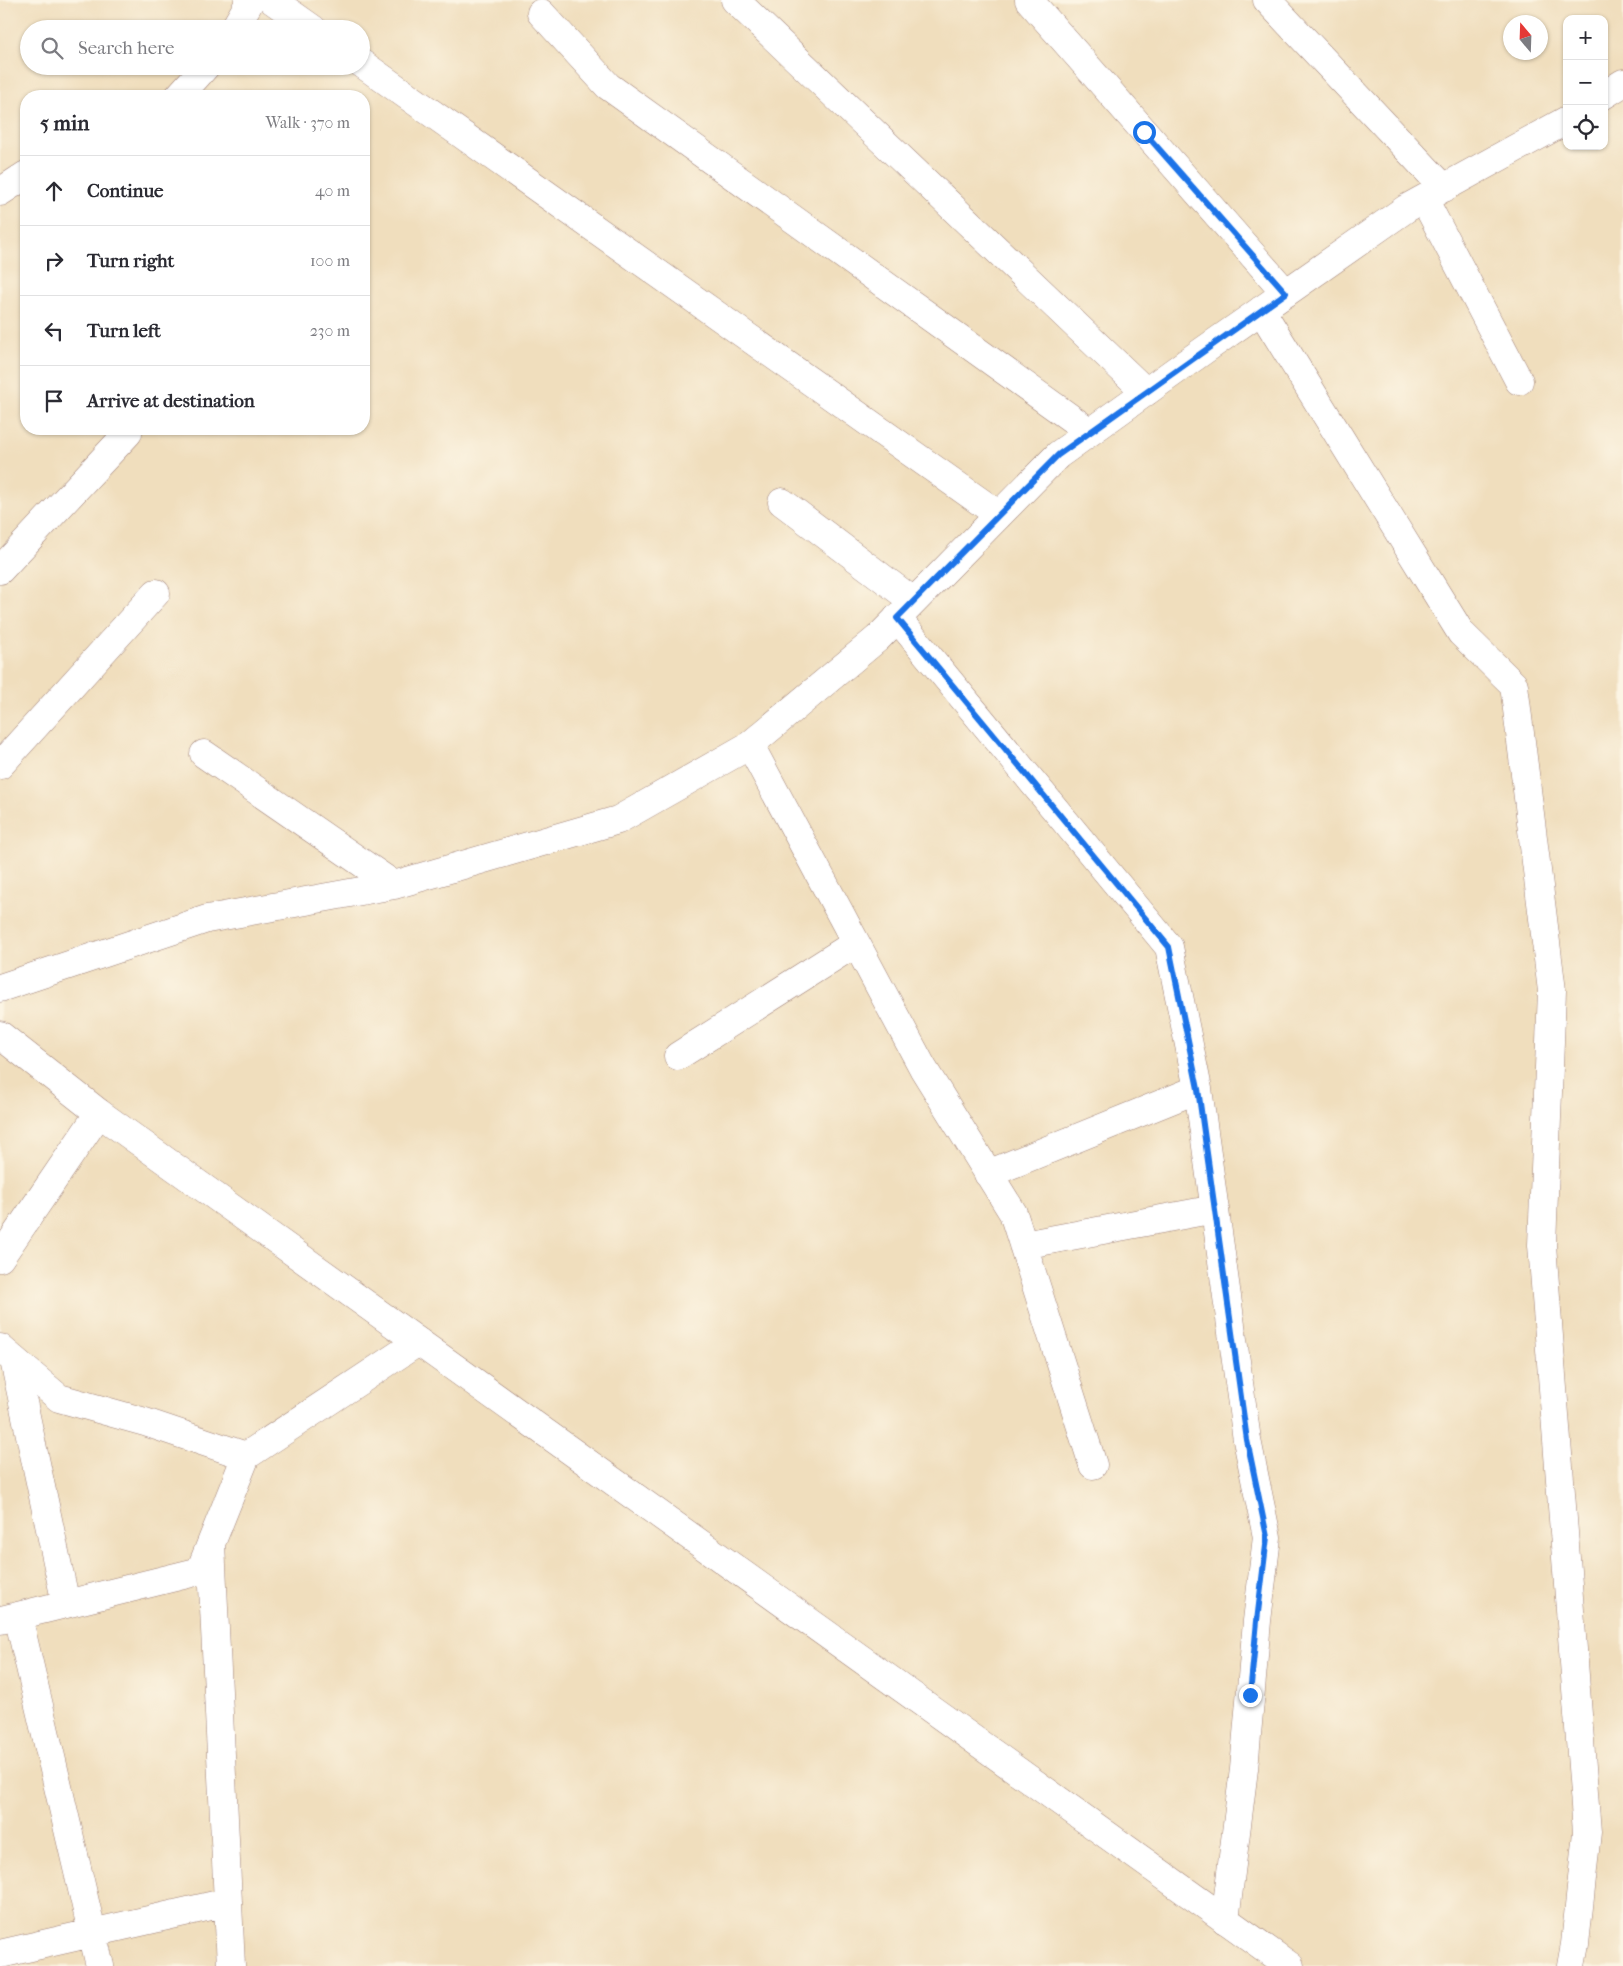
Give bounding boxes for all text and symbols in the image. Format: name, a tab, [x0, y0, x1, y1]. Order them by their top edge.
north arrow	[1503, 15, 1548, 60]
map controls	[1563, 15, 1608, 150]
button: +	[1563, 15, 1608, 60]
search box	[20, 20, 370, 75]
icon: search	[38, 34, 66, 62]
text: Search here	[78, 37, 174, 59]
button: −	[1563, 60, 1608, 105]
button: locate	[1563, 105, 1608, 150]
text: 5 min	[40, 111, 89, 135]
text: Walk · 370 m	[265, 113, 350, 132]
route start	[1133, 121, 1156, 144]
icon: ahead	[40, 177, 68, 205]
text: Continue	[87, 180, 163, 202]
text: 40 m	[315, 181, 350, 200]
icon: right	[40, 247, 68, 275]
text: Turn right	[87, 250, 174, 272]
text: 100 m	[310, 251, 350, 270]
icon: left	[40, 317, 68, 345]
text: Turn left	[87, 320, 161, 342]
text: 230 m	[310, 321, 350, 340]
icon: arrive	[40, 387, 68, 415]
text: Arrive at destination	[87, 390, 255, 412]
route end	[1239, 1684, 1262, 1707]

